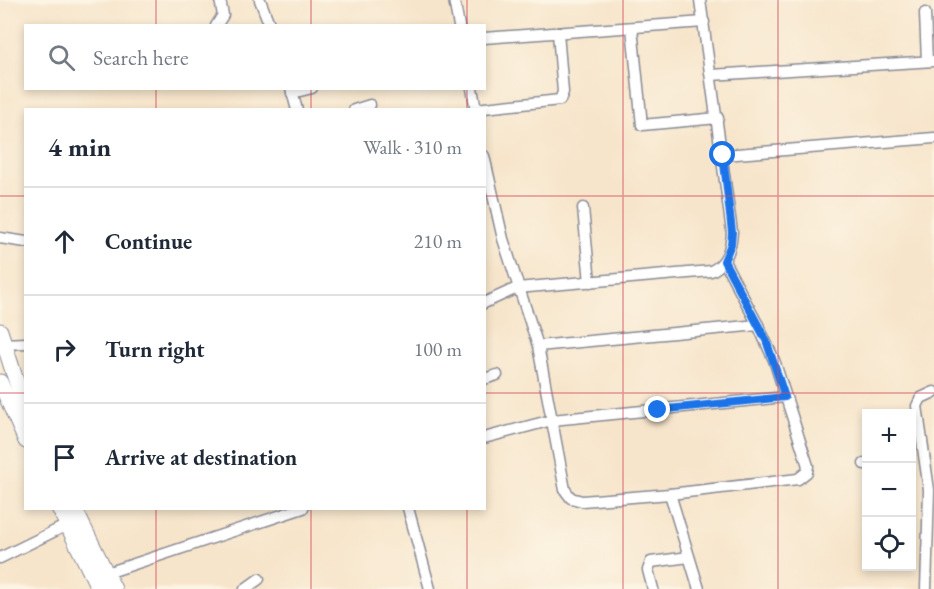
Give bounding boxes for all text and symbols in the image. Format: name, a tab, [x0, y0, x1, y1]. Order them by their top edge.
search box	[24, 24, 486, 90]
icon: search	[45, 41, 78, 74]
text: Search here	[93, 43, 188, 72]
text: 4 min	[48, 130, 111, 164]
text: Walk · 310 m	[363, 134, 462, 160]
route start	[709, 141, 735, 167]
icon: ahead	[48, 225, 81, 258]
text: Continue	[105, 227, 192, 256]
text: 210 m	[414, 228, 462, 254]
icon: right	[48, 333, 81, 366]
text: Turn right	[105, 335, 204, 364]
text: 100 m	[414, 336, 462, 362]
route end	[644, 396, 670, 422]
map controls	[862, 409, 916, 571]
button: +	[862, 409, 916, 463]
icon: arrive	[48, 441, 81, 474]
text: Arrive at destination	[105, 443, 297, 472]
button: −	[862, 463, 916, 517]
button: locate	[862, 517, 916, 571]

